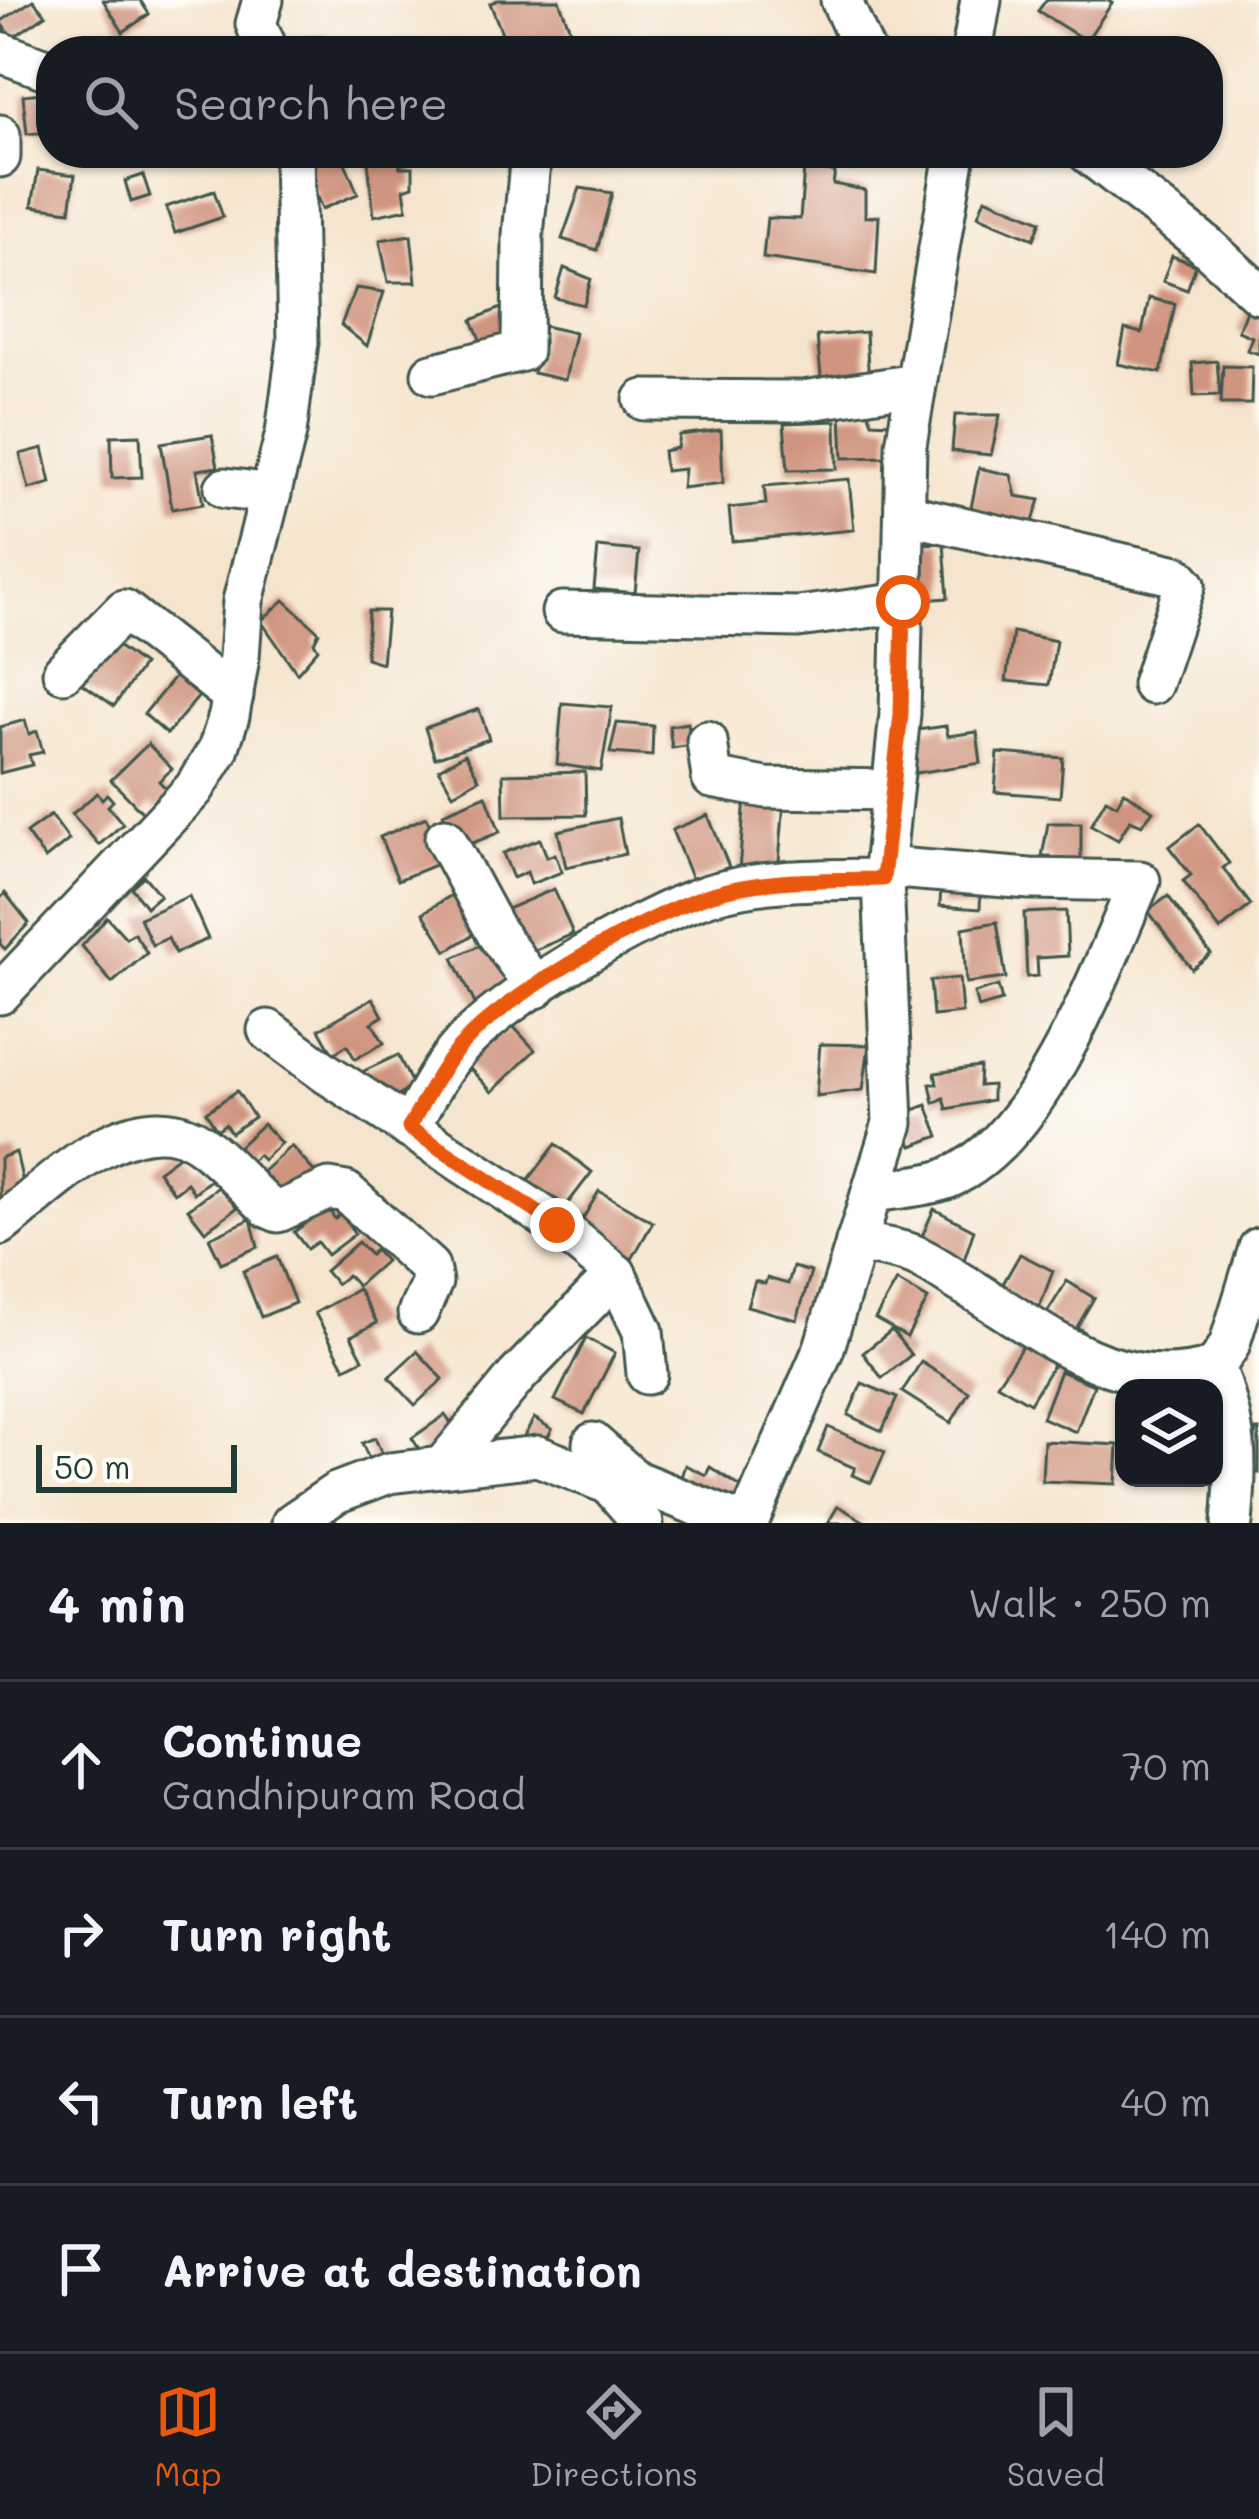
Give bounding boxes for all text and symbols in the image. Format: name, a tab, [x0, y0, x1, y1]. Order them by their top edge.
search box	[36, 36, 1223, 168]
icon: search	[78, 69, 144, 135]
text: Search here	[174, 73, 448, 131]
route start	[876, 575, 930, 629]
route end	[530, 1198, 584, 1252]
map controls	[1115, 1379, 1223, 1487]
button: layers	[1115, 1379, 1223, 1487]
scale bar	[36, 1439, 237, 1492]
text: 50 m	[54, 1444, 130, 1487]
text: 4 min	[48, 1568, 186, 1635]
text: Walk · 250 m	[968, 1576, 1211, 1627]
text: Continue	[162, 1710, 362, 1768]
icon: ahead	[48, 1732, 114, 1798]
text: 70 m	[1122, 1739, 1211, 1790]
text: Gandhipuram Road	[162, 1768, 525, 1819]
icon: right	[48, 1900, 114, 1966]
text: Turn right	[162, 1904, 391, 1962]
text: 140 m	[1103, 1907, 1211, 1958]
icon: left	[48, 2068, 114, 2134]
text: Turn left	[162, 2072, 358, 2130]
text: 40 m	[1120, 2075, 1211, 2126]
icon: arrive	[48, 2236, 114, 2302]
text: Arrive at destination	[162, 2240, 642, 2298]
tab: Map	[154, 2379, 222, 2494]
tab: Directions	[530, 2379, 698, 2494]
tab: Saved	[1007, 2379, 1105, 2494]

